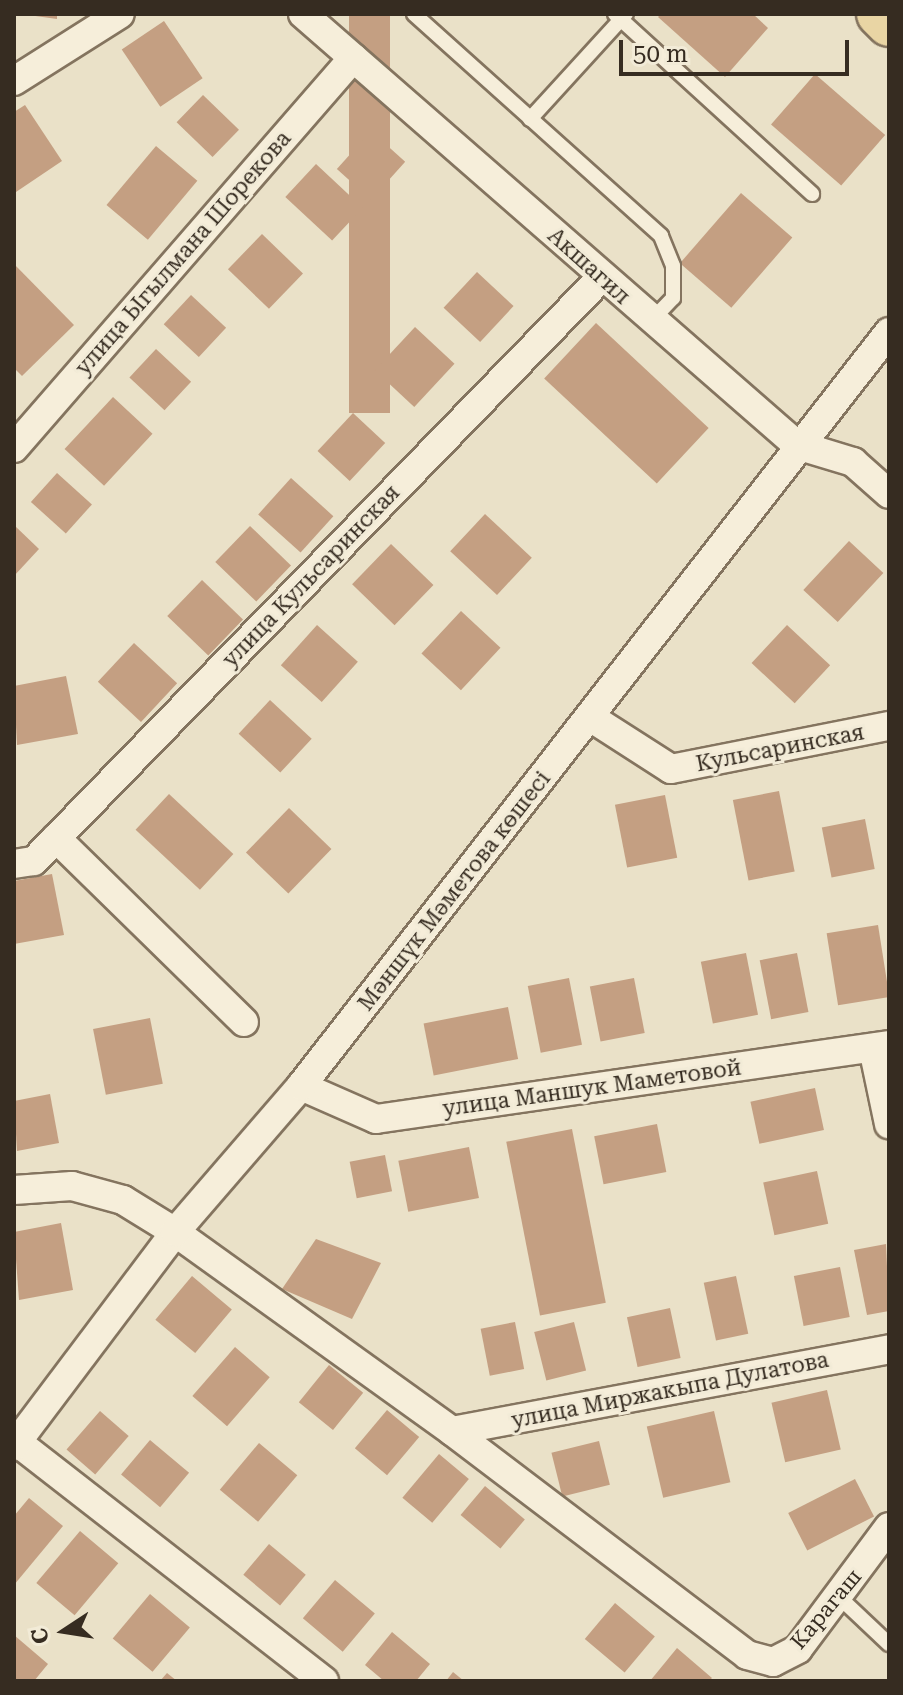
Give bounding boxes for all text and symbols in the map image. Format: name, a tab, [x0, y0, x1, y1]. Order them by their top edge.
scale bar	[623, 24, 853, 74]
text: 50 m	[633, 40, 688, 68]
street label: улица Ыгылмана Шорекова	[70, 125, 296, 381]
street label: Акшагил	[542, 222, 636, 310]
street label: улица Кульсаринская	[217, 479, 405, 673]
street label: Кульсаринская	[694, 719, 866, 777]
street label: Мәншүк Мәметова көшесі	[352, 766, 556, 1016]
street label: улица Маншук Маметовой	[441, 1054, 743, 1122]
street label: улица Миржакыпа Дулатова	[509, 1346, 831, 1434]
street label: Карагаш	[785, 1564, 867, 1654]
north arrow	[24, 1591, 104, 1671]
text: С	[26, 1626, 54, 1646]

